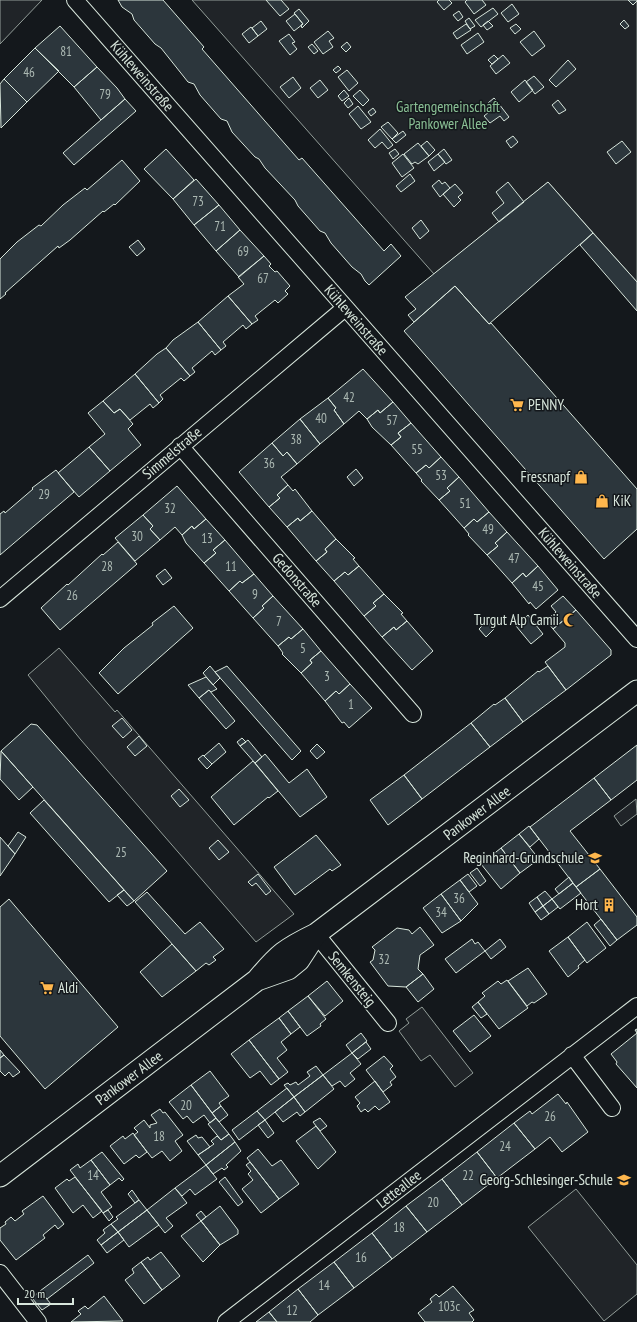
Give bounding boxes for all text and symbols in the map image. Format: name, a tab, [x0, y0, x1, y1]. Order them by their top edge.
street label: Kühleweinstraße	[106, 36, 178, 115]
house number: 81	[60, 43, 72, 60]
house number: 46	[23, 64, 35, 81]
house number: 79	[99, 86, 111, 103]
park label: Gartengemeinschaft Pankower Allee	[396, 97, 500, 133]
house number: 73	[192, 193, 204, 210]
house number: 71	[214, 218, 226, 235]
house number: 69	[237, 243, 249, 260]
house number: 67	[257, 270, 269, 287]
street label: Kühleweinstraße	[320, 280, 392, 359]
house number: 42	[343, 389, 355, 406]
place label: PENNY	[528, 395, 564, 414]
supermarket icon: PENNY	[509, 397, 525, 413]
house number: 40	[315, 410, 327, 427]
house number: 57	[386, 412, 398, 429]
street label: Simmelstraße	[138, 422, 205, 483]
house number: 38	[290, 431, 302, 448]
house number: 55	[411, 441, 423, 458]
house number: 36	[263, 455, 275, 472]
house number: 53	[435, 467, 447, 484]
place label: Fressnapf	[521, 467, 571, 486]
shop icon: Fressnapf	[573, 469, 589, 485]
house number: 29	[38, 486, 50, 503]
place label: KiK	[613, 491, 632, 510]
shop icon: KiK	[594, 493, 610, 509]
house number: 51	[459, 495, 471, 512]
house number: 32	[164, 500, 176, 517]
house number: 49	[482, 521, 494, 538]
street label: Kühleweinstraße	[534, 523, 606, 602]
house number: 30	[131, 528, 143, 545]
house number: 13	[201, 530, 213, 547]
street label: Gedonstraße	[269, 549, 326, 611]
house number: 47	[508, 550, 520, 567]
house number: 28	[101, 558, 113, 575]
house number: 11	[225, 558, 237, 575]
house number: 45	[532, 578, 544, 595]
house number: 9	[252, 586, 258, 603]
house number: 26	[66, 587, 78, 604]
place label: Turgut Alp Camii	[474, 610, 559, 629]
mosque icon: Turgut Alp Camii	[562, 612, 578, 628]
house number: 7	[276, 613, 282, 630]
house number: 5	[300, 640, 306, 657]
house number: 3	[324, 668, 330, 685]
house number: 1	[348, 696, 354, 713]
street label: Pankower Allee	[439, 781, 514, 844]
house number: 25	[115, 844, 127, 861]
place label: Reginhard-Grundschule	[463, 848, 584, 867]
school or university icon: Reginhard-Grundschule	[587, 850, 603, 866]
house number: 36	[453, 890, 465, 907]
place label: Hort	[575, 895, 598, 914]
building icon: Hort	[601, 897, 617, 913]
house number: 34	[435, 904, 447, 921]
street label: Semkensteig	[324, 947, 380, 1010]
house number: 32	[378, 951, 390, 968]
place label: Aldi	[58, 978, 78, 997]
supermarket icon: Aldi	[39, 980, 55, 996]
street label: Pankower Allee	[91, 1046, 166, 1109]
house number: 20	[180, 1097, 192, 1114]
house number: 26	[544, 1108, 556, 1125]
house number: 18	[153, 1128, 165, 1145]
house number: 24	[499, 1138, 511, 1155]
street label: Letteallee	[373, 1165, 425, 1212]
house number: 14	[87, 1167, 99, 1184]
house number: 22	[462, 1167, 474, 1184]
place label: Georg-Schlesinger-Schule	[479, 1170, 613, 1189]
school or university icon: Georg-Schlesinger-Schule	[616, 1172, 632, 1188]
house number: 20	[427, 1194, 439, 1211]
house number: 18	[393, 1219, 405, 1236]
house number: 16	[355, 1249, 367, 1266]
house number: 14	[318, 1277, 330, 1294]
scale bar	[18, 1280, 73, 1306]
text: 20 m	[24, 1286, 45, 1301]
house number: 103c	[438, 1298, 460, 1315]
house number: 12	[286, 1302, 298, 1319]

